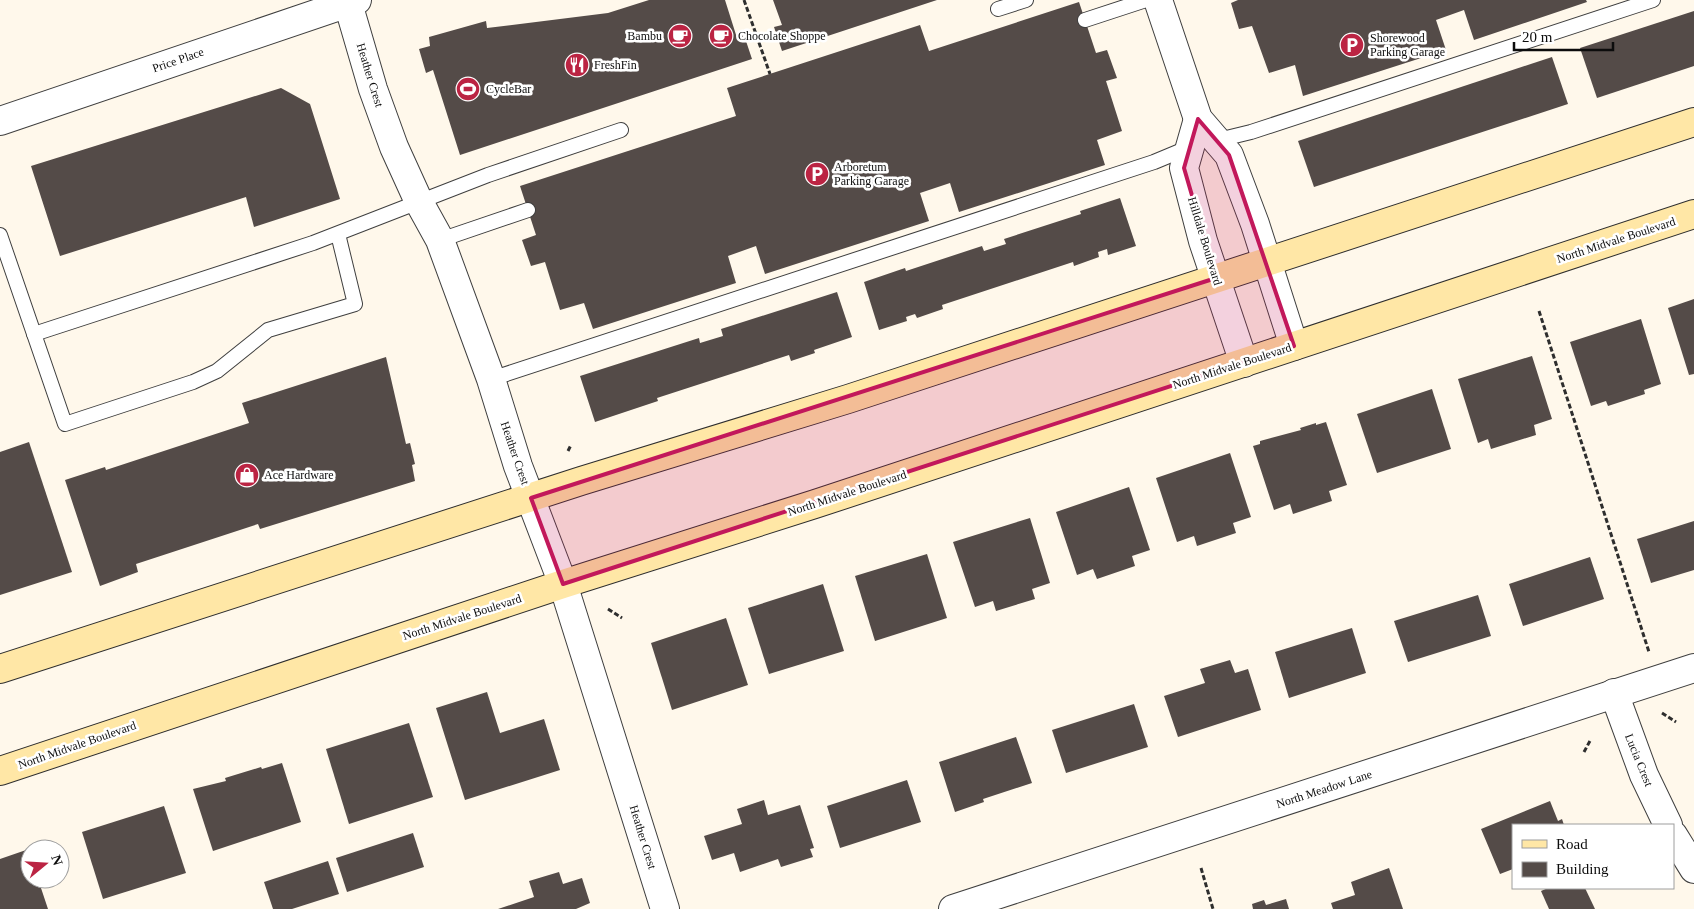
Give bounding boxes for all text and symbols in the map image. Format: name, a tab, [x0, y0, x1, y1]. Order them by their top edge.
scale bar	[1514, 20, 1613, 52]
cafe icon: Bambu	[667, 23, 693, 49]
cafe icon: Chocolate Shoppe	[708, 23, 734, 49]
place label: Bambu	[627, 29, 662, 43]
place label: Chocolate Shoppe	[738, 29, 826, 43]
text: 20 m	[1522, 29, 1553, 45]
place label: Shorewood Parking Garage	[1370, 31, 1445, 59]
parking icon: Shorewood Parking Garage	[1339, 32, 1365, 58]
street label: Heather Crest	[354, 41, 387, 109]
street label: Price Place	[150, 45, 206, 75]
restaurant icon: FreshFin	[564, 52, 590, 78]
place label: FreshFin	[594, 58, 637, 72]
sports icon: CycleBar	[455, 76, 481, 102]
place label: CycleBar	[486, 82, 531, 96]
place label: Arboretum Parking Garage	[834, 160, 909, 188]
parking icon: Arboretum Parking Garage	[804, 161, 830, 187]
street label: Hilldale Boulevard	[1185, 195, 1225, 287]
street label: North Midvale Boulevard	[1555, 214, 1677, 266]
street label: North Midvale Boulevard	[1171, 340, 1293, 392]
street label: Heather Crest	[498, 419, 533, 487]
shop icon: Ace Hardware	[234, 462, 260, 488]
street label: North Midvale Boulevard	[786, 467, 908, 519]
place label: Ace Hardware	[264, 468, 334, 482]
street label: North Midvale Boulevard	[401, 591, 523, 643]
street label: North Midvale Boulevard	[16, 718, 138, 772]
street label: Lucia Crest	[1622, 732, 1656, 789]
street label: North Meadow Lane	[1274, 767, 1374, 811]
street label: Heather Crest	[627, 803, 660, 871]
legend	[1512, 824, 1674, 889]
text: Road	[1556, 836, 1588, 852]
north arrow	[20, 839, 70, 889]
text: N	[48, 853, 66, 867]
text: Building	[1556, 861, 1609, 877]

